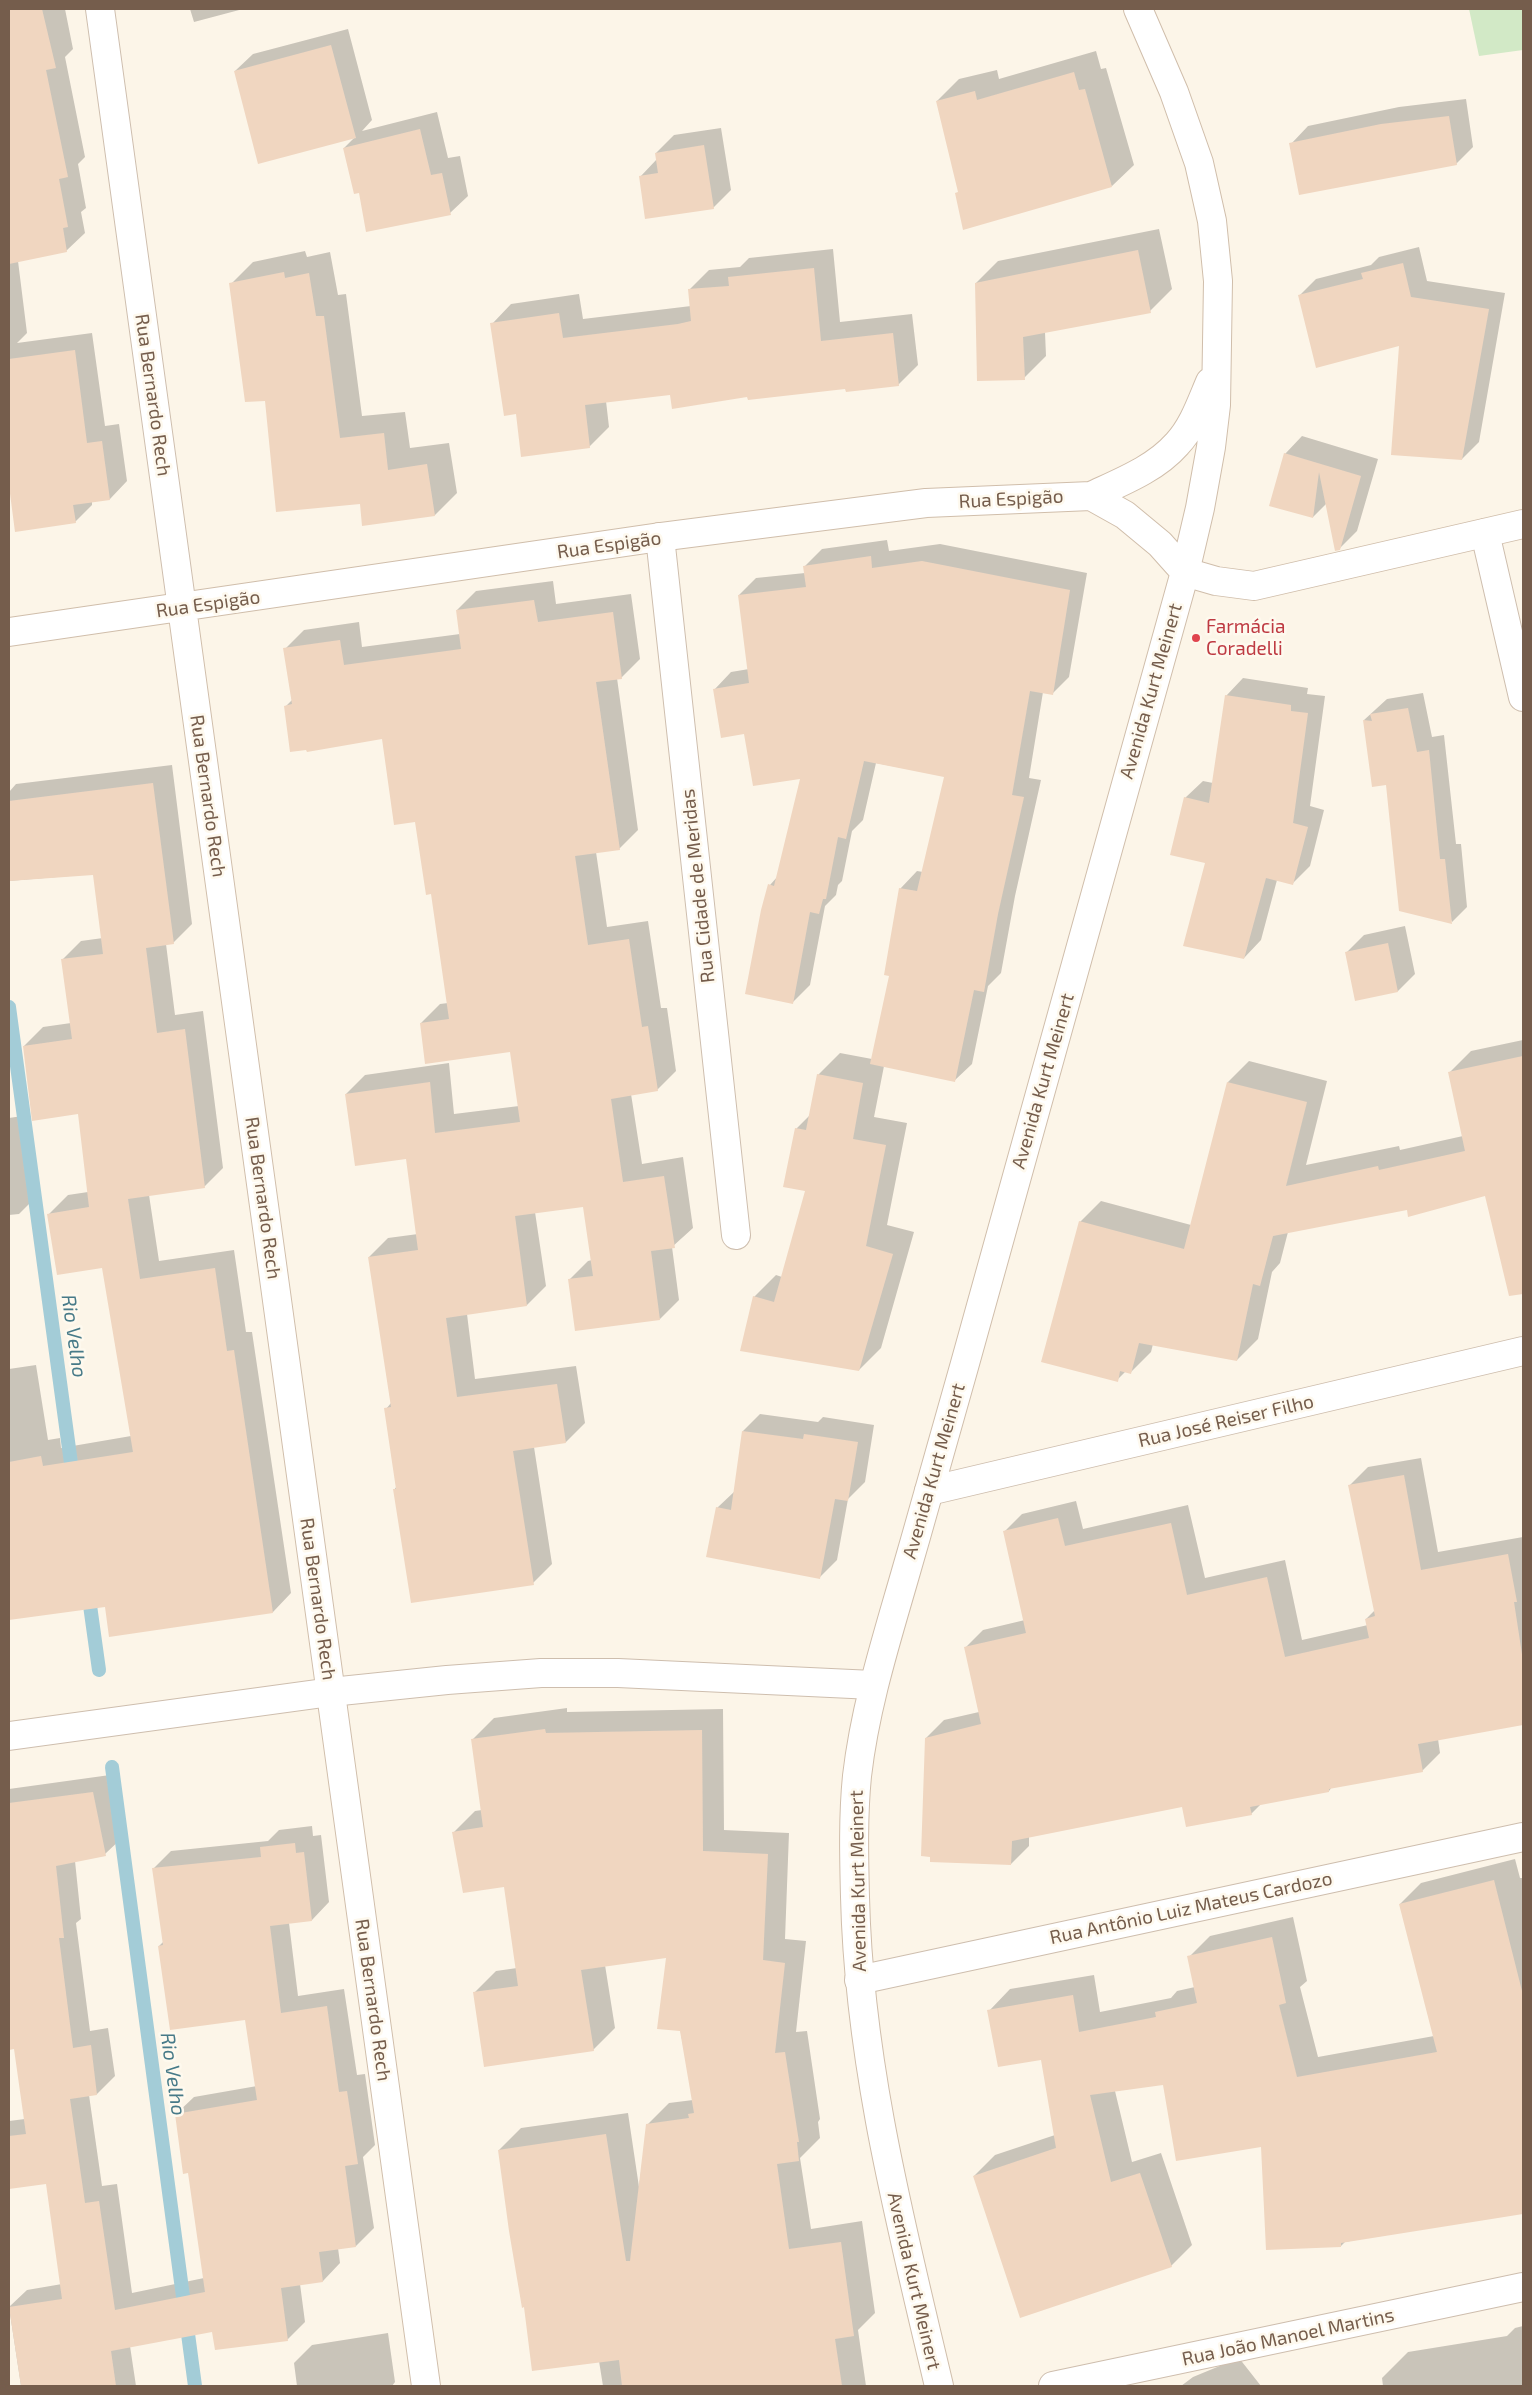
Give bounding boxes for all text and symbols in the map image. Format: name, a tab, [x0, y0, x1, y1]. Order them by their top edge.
street label: Rua Bernardo Rech	[130, 312, 176, 478]
street label: Rua Espigão	[958, 485, 1064, 513]
street label: Rua Espigão	[555, 526, 663, 564]
street label: Rua Espigão	[154, 585, 262, 623]
street label: Avenida Kurt Meinert	[1115, 601, 1187, 781]
place label: Farmácia Coradelli	[1206, 616, 1285, 660]
marker: Farmácia Coradelli	[1190, 632, 1202, 644]
street label: Rua Bernardo Rech	[185, 713, 231, 879]
street label: Rua Cidade de Meridas	[676, 788, 720, 984]
street label: Avenida Kurt Meinert	[1007, 991, 1079, 1171]
street label: Rua Bernardo Rech	[240, 1115, 286, 1281]
water label: Rio Velho	[56, 1293, 92, 1379]
street label: Avenida Kurt Meinert	[898, 1381, 970, 1561]
street label: Rua José Reiser Filho	[1136, 1390, 1316, 1452]
street label: Rua Bernardo Rech	[295, 1516, 341, 1682]
street label: Avenida Kurt Meinert	[845, 1790, 871, 1972]
street label: Rua Antônio Luiz Mateus Cardozo	[1048, 1867, 1334, 1949]
street label: Rua Bernardo Rech	[350, 1917, 396, 2083]
water label: Rio Velho	[155, 2031, 191, 2117]
street label: Avenida Kurt Meinert	[882, 2190, 946, 2372]
street label: Rua João Manoel Martins	[1180, 2303, 1396, 2371]

